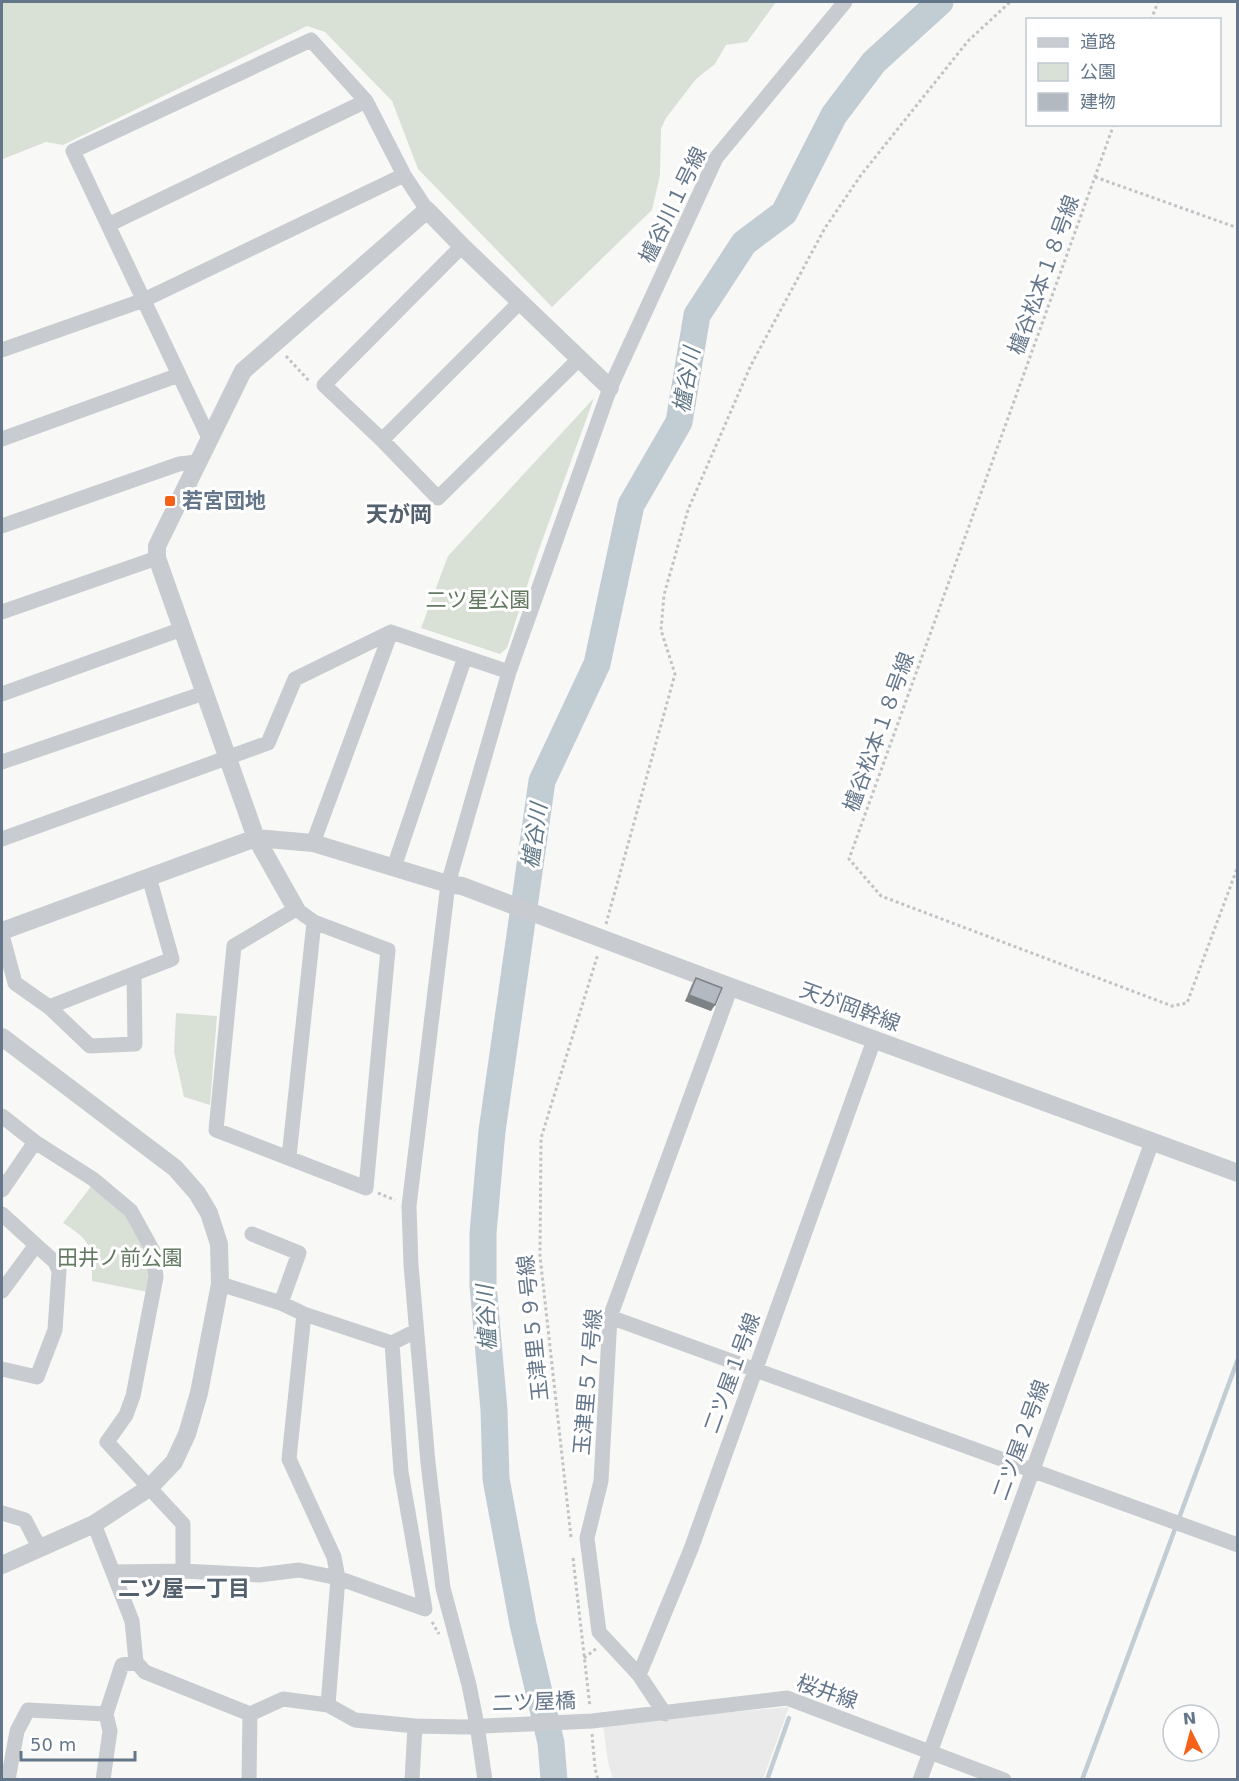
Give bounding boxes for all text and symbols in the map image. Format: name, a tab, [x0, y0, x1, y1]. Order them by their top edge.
legend	[1026, 18, 1221, 126]
text: 道路	[1080, 31, 1116, 52]
text: 公園	[1080, 61, 1116, 82]
text: 建物	[1080, 91, 1116, 112]
street label: 櫨谷川１号線	[635, 143, 711, 267]
street label: 櫨谷松本１８号線	[1004, 192, 1084, 358]
water label: 櫨谷川	[668, 343, 705, 415]
place label: 若宮団地	[182, 489, 266, 513]
marker: 若宮団地	[163, 494, 177, 508]
district label: 天が岡	[366, 502, 432, 527]
park label: 二ツ星公園	[426, 588, 531, 612]
street label: 櫨谷松本１８号線	[839, 649, 919, 815]
water label: 櫨谷川	[518, 800, 552, 870]
street label: 天が岡幹線	[797, 978, 903, 1036]
park label: 田井ノ前公園	[57, 1246, 183, 1270]
street label: 玉津里５９号線	[513, 1254, 553, 1402]
water label: 櫨谷川	[472, 1282, 501, 1352]
street label: 玉津里５７号線	[570, 1308, 606, 1456]
street label: 二ツ屋１号線	[699, 1310, 765, 1436]
street label: 二ツ屋２号線	[988, 1377, 1054, 1503]
district label: 二ツ屋一丁目	[118, 1576, 250, 1601]
street label: 桜井線	[793, 1670, 861, 1714]
street label: 二ツ屋橋	[492, 1689, 576, 1715]
north arrow	[1161, 1703, 1221, 1763]
text: N	[1182, 1708, 1197, 1729]
scale bar	[21, 1724, 135, 1762]
text: 50 m	[30, 1734, 76, 1755]

